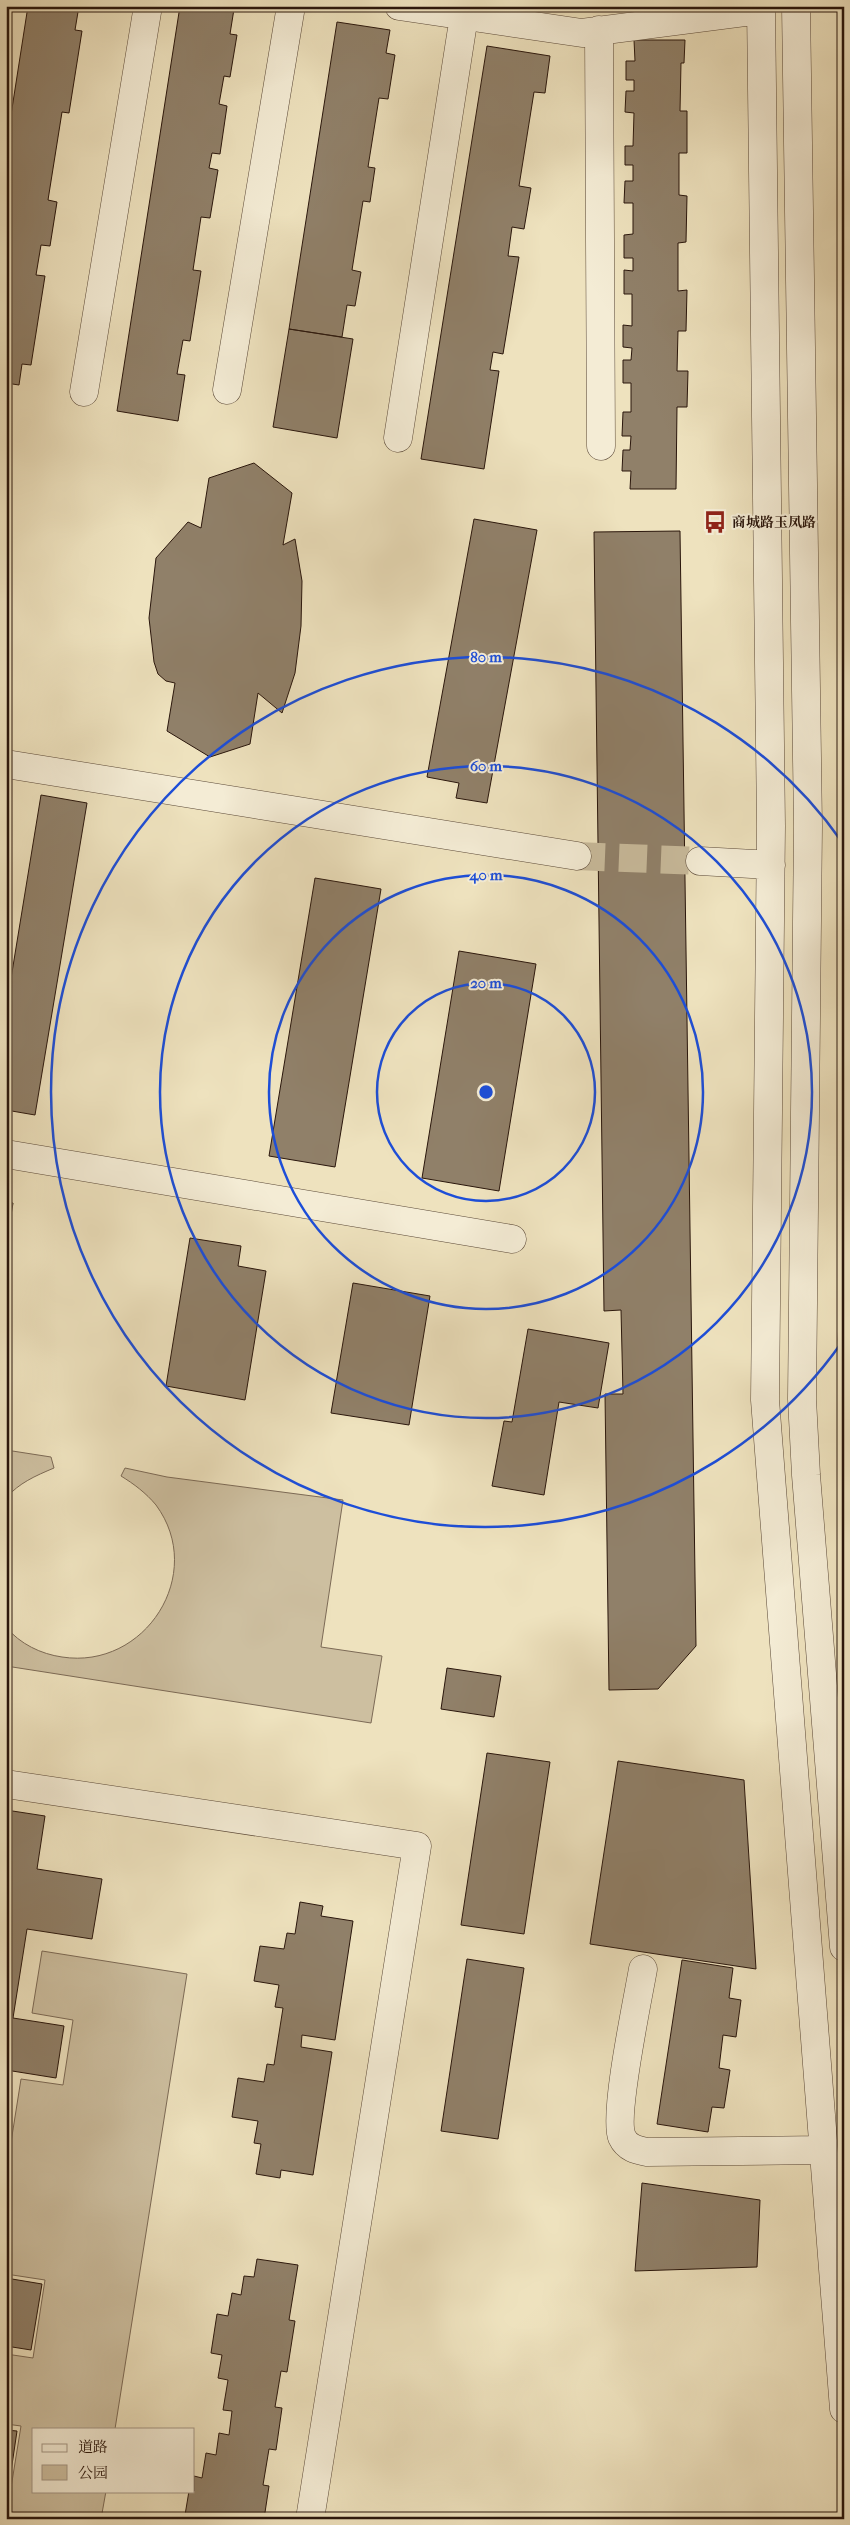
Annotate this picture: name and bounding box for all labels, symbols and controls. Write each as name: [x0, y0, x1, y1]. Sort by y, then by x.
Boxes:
bus stop icon: 商城路玉凤路: [702, 509, 728, 535]
place label: 商城路玉凤路: [732, 514, 816, 531]
text: 80 m: [470, 648, 502, 666]
text: 60 m: [470, 757, 503, 775]
text: 40 m: [469, 866, 503, 884]
text: 20 m: [470, 974, 502, 992]
centre of rings: [477, 1083, 495, 1101]
legend: [32, 2428, 195, 2492]
text: 道路: [78, 2438, 108, 2456]
text: 公园: [78, 2464, 108, 2482]

